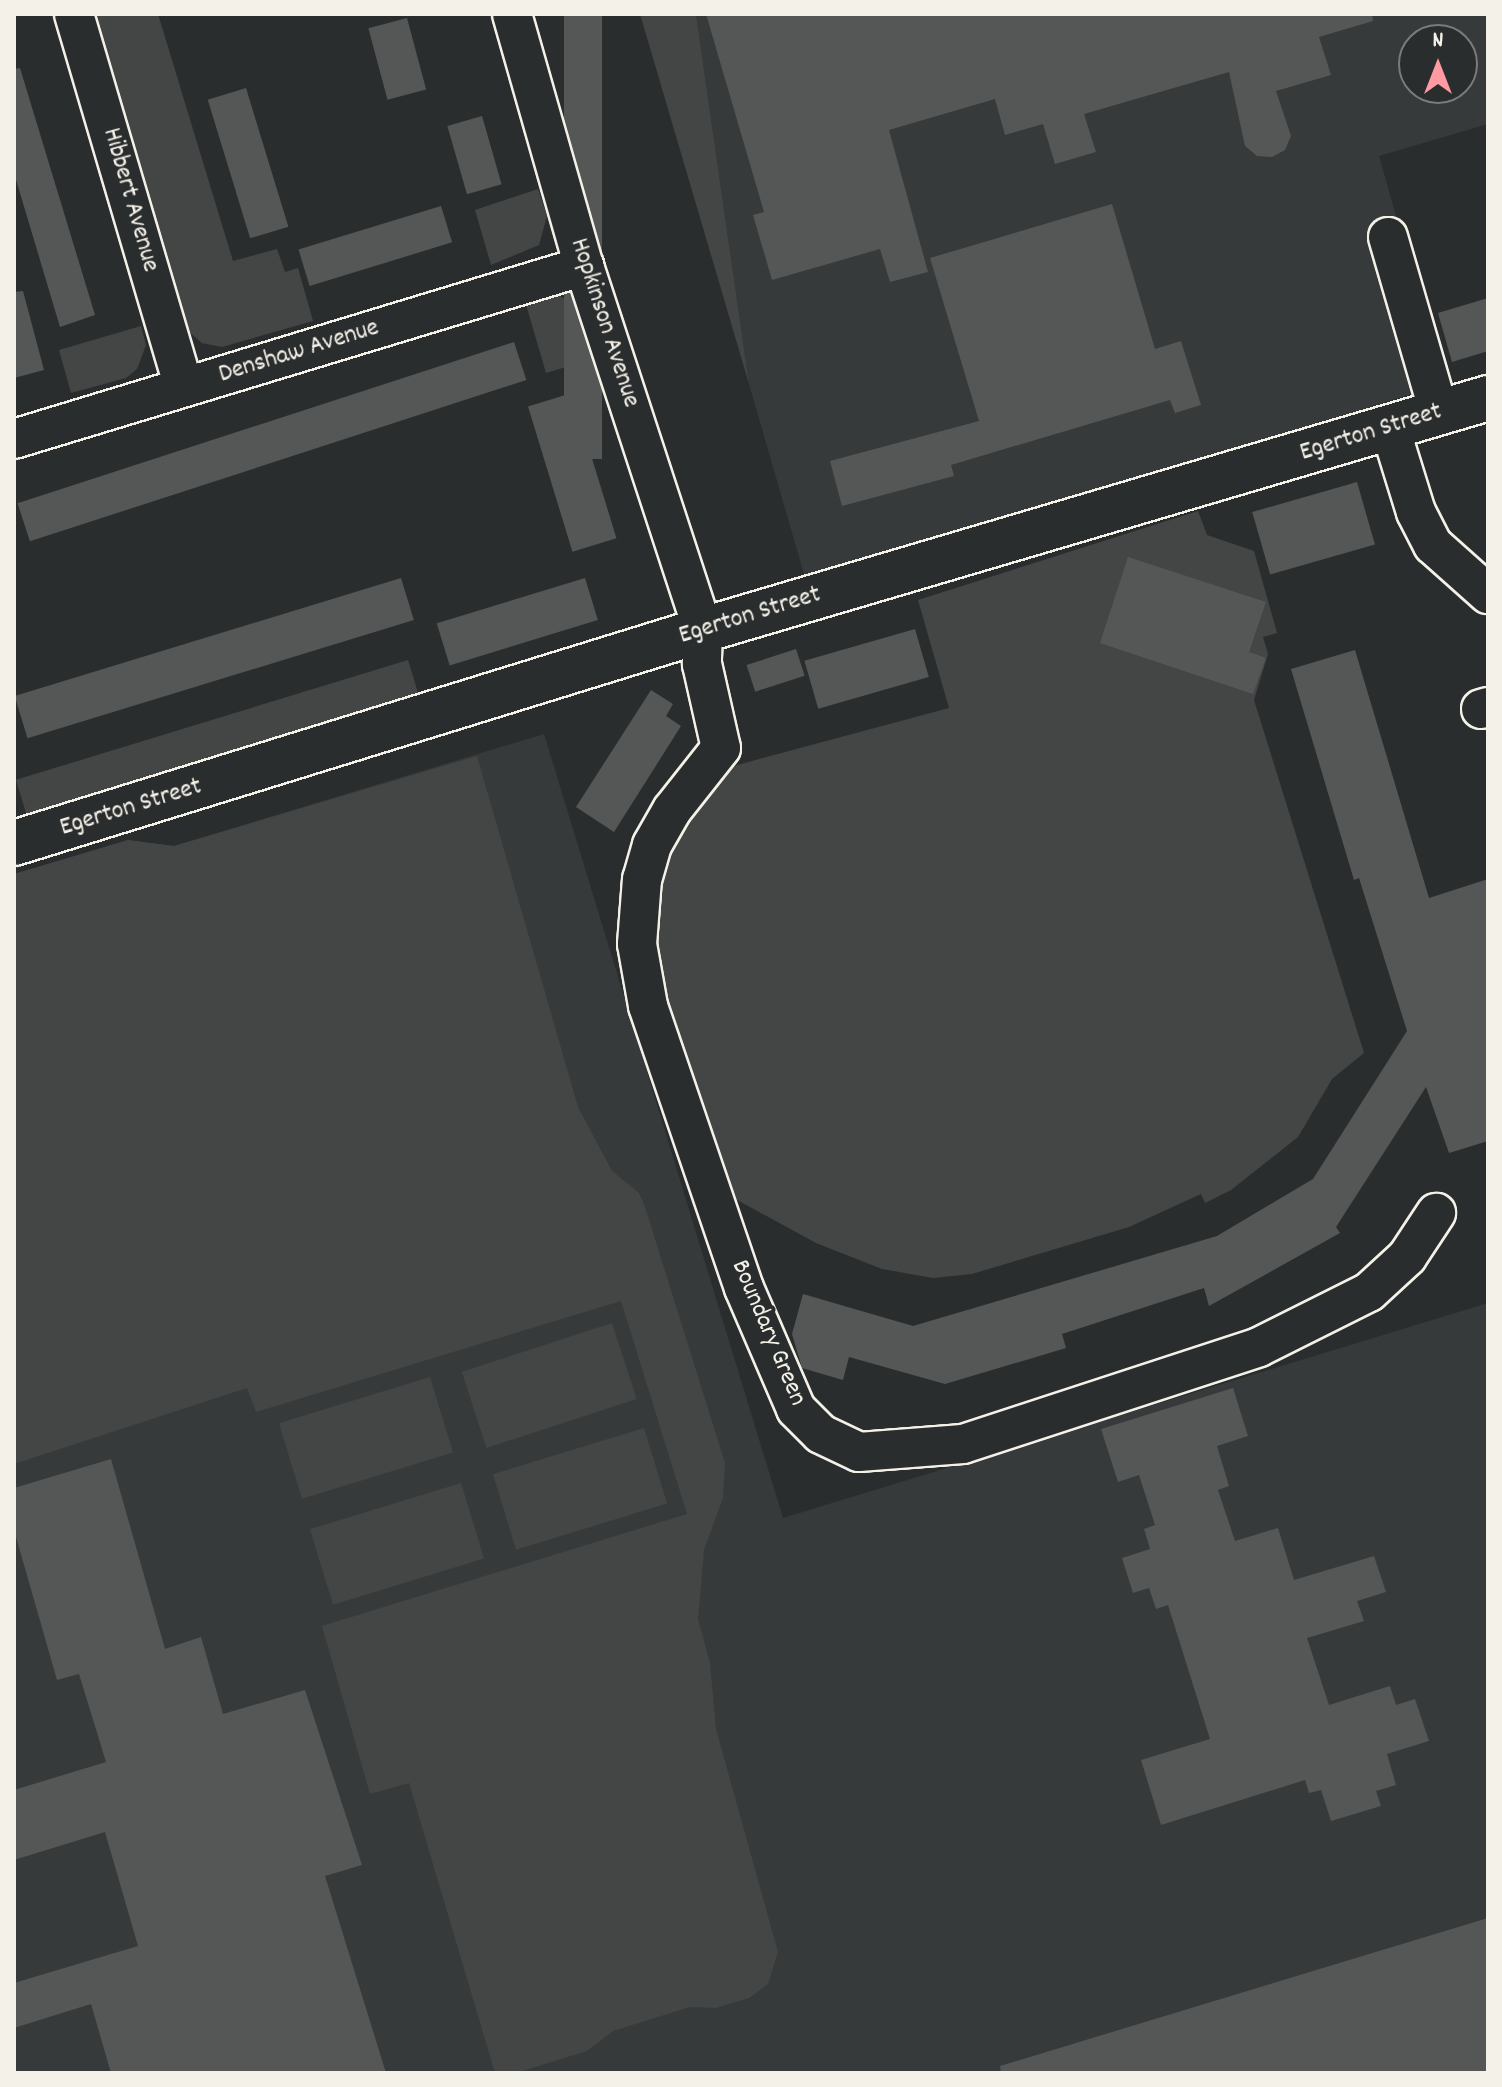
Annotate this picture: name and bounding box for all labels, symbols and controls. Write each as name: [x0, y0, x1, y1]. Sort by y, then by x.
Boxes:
north arrow: [1398, 24, 1478, 104]
text: N: [1433, 26, 1443, 57]
street label: Hibbert Avenue: [95, 124, 165, 276]
street label: Hopkinson Avenue: [562, 235, 646, 411]
street label: Denshaw Avenue: [215, 313, 383, 391]
street label: Egerton Street: [1296, 397, 1446, 469]
street label: Egerton Street: [675, 580, 825, 652]
street label: Egerton Street: [56, 772, 206, 844]
street label: Boundary Green: [723, 1255, 813, 1411]

